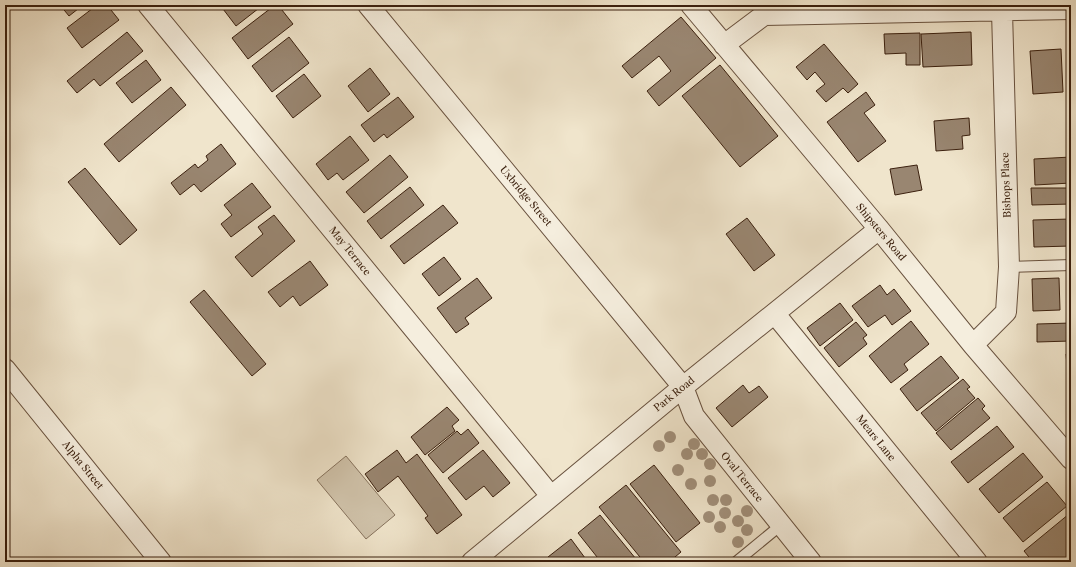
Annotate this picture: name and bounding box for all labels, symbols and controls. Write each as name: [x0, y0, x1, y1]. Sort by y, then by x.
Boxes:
street label: Bishops Place: [998, 152, 1014, 218]
street label: Uxbridge Street: [497, 163, 555, 229]
street label: Shipsters Road: [853, 201, 909, 263]
street label: May Terrace: [326, 224, 374, 278]
street label: Park Road: [651, 374, 697, 414]
street label: Mears Lane: [853, 412, 899, 464]
street label: Alpha Street: [59, 437, 107, 492]
street label: Oval Terrace: [718, 449, 766, 505]

